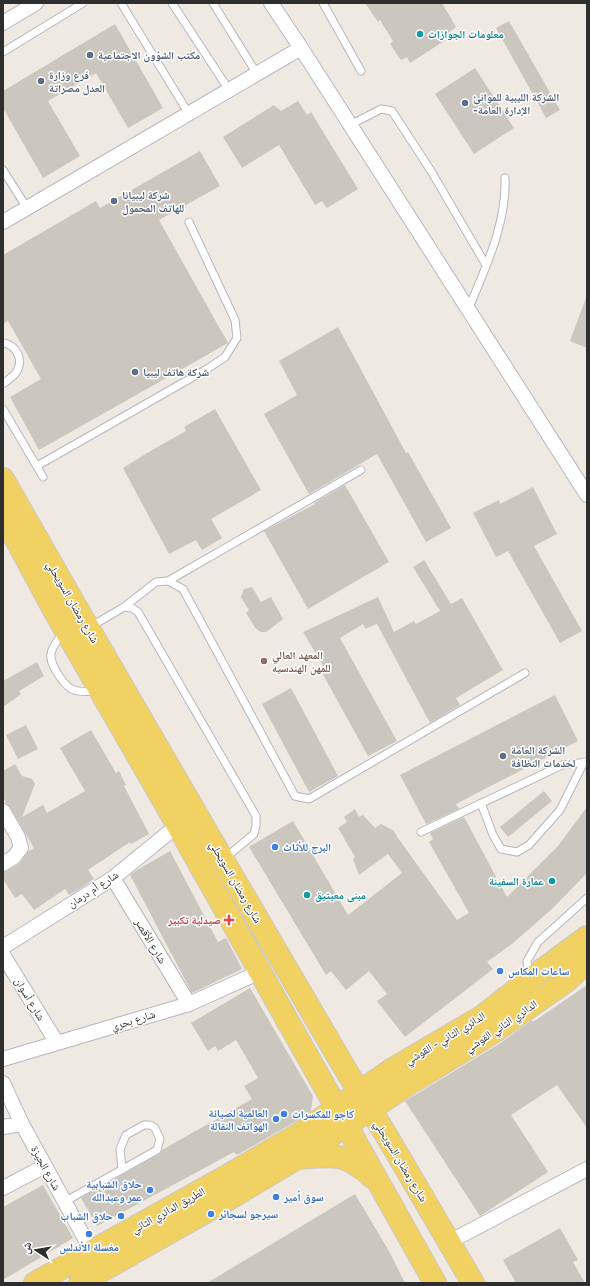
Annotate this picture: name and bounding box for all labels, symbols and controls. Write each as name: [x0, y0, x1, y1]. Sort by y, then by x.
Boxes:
place label: معلومات الجوازات: [428, 27, 504, 41]
marker: معلومات الجوازات: [415, 29, 425, 39]
place label: مكتب الشؤون الاجتماعية: [98, 48, 200, 63]
marker: مكتب الشؤون الاجتماعية: [85, 50, 95, 60]
place label: فرع وزارة العدل مصراتة: [49, 68, 105, 96]
marker: فرع وزارة العدل مصراتة: [36, 76, 46, 86]
place label: الشركة الليبية للموانئ -الإدارة العامة: [473, 90, 559, 117]
marker: الشركة الليبية للموانئ -الإدارة العامة: [460, 98, 470, 108]
place label: شركة ليبيانا للهاتف المحمول: [122, 188, 184, 216]
marker: شركة ليبيانا للهاتف المحمول: [109, 196, 119, 206]
place label: شركة هاتف ليبيا: [143, 365, 209, 379]
marker: شركة هاتف ليبيا: [130, 367, 140, 377]
street label: شارع رمضان السويحلي: [42, 559, 102, 646]
place label: المعهد العالي للمهن الهندسيه: [272, 648, 331, 676]
marker: المعهد العالي للمهن الهندسيه: [259, 656, 269, 666]
place label: الشركة العامة لخدمات النظافة: [511, 743, 575, 770]
marker: الشركة العامة لخدمات النظافة: [498, 751, 508, 761]
street label: شارع رمضان السويحلي: [205, 839, 265, 926]
place label: البرج للأثاث: [283, 840, 331, 855]
marker: البرج للأثاث: [270, 842, 280, 852]
street label: شارع أم درمان: [65, 867, 121, 911]
place label: عمارة السفينة: [489, 874, 544, 888]
marker: عمارة السفينة: [547, 876, 557, 886]
place label: مبنى معيتيق: [315, 888, 366, 903]
marker: مبنى معيتيق: [302, 890, 312, 900]
place label: صيدلية تكبير: [167, 913, 221, 927]
street label: شارع الأقصر: [132, 915, 170, 966]
marker: صيدلية تكبير: [224, 915, 234, 925]
place label: ساعات المكاس: [508, 964, 570, 979]
marker: ساعات المكاس: [495, 966, 505, 976]
street label: شارع أسوان: [12, 975, 48, 1023]
street label: الدائري الثاني القوشي: [462, 997, 541, 1057]
street label: شارع بحري: [109, 1007, 157, 1035]
street label: الدائري الثاني - القوشي: [402, 1008, 489, 1069]
place label: العالمية لصيانة الهواتف النقالة: [209, 1106, 268, 1133]
place label: كاجو للمكسرات: [292, 1107, 354, 1121]
marker: كاجو للمكسرات: [279, 1109, 289, 1119]
marker: العالمية لصيانة الهواتف النقالة: [271, 1114, 281, 1124]
street label: شارع رمضان السويحلي: [370, 1118, 431, 1205]
street label: شارع الجيزة: [28, 1143, 64, 1193]
place label: حلاق الشبابية عمر وعبدالله: [86, 1177, 142, 1204]
street label: الطريق الدائري الثاني: [129, 1184, 208, 1238]
marker: حلاق الشبابية عمر وعبدالله: [145, 1185, 155, 1195]
place label: سوق أمير: [283, 1190, 324, 1205]
marker: سوق أمير: [271, 1192, 281, 1202]
place label: سيرجو لسجائر: [218, 1207, 278, 1221]
place label: حلاق الشباب: [61, 1209, 113, 1224]
marker: سيرجو لسجائر: [206, 1209, 216, 1219]
marker: حلاق الشباب: [116, 1211, 126, 1221]
marker: مغسلة الأندلس: [84, 1229, 94, 1239]
north arrow: [16, 1230, 56, 1270]
text: ش: [18, 1240, 35, 1255]
place label: مغسلة الأندلس: [59, 1240, 119, 1255]

